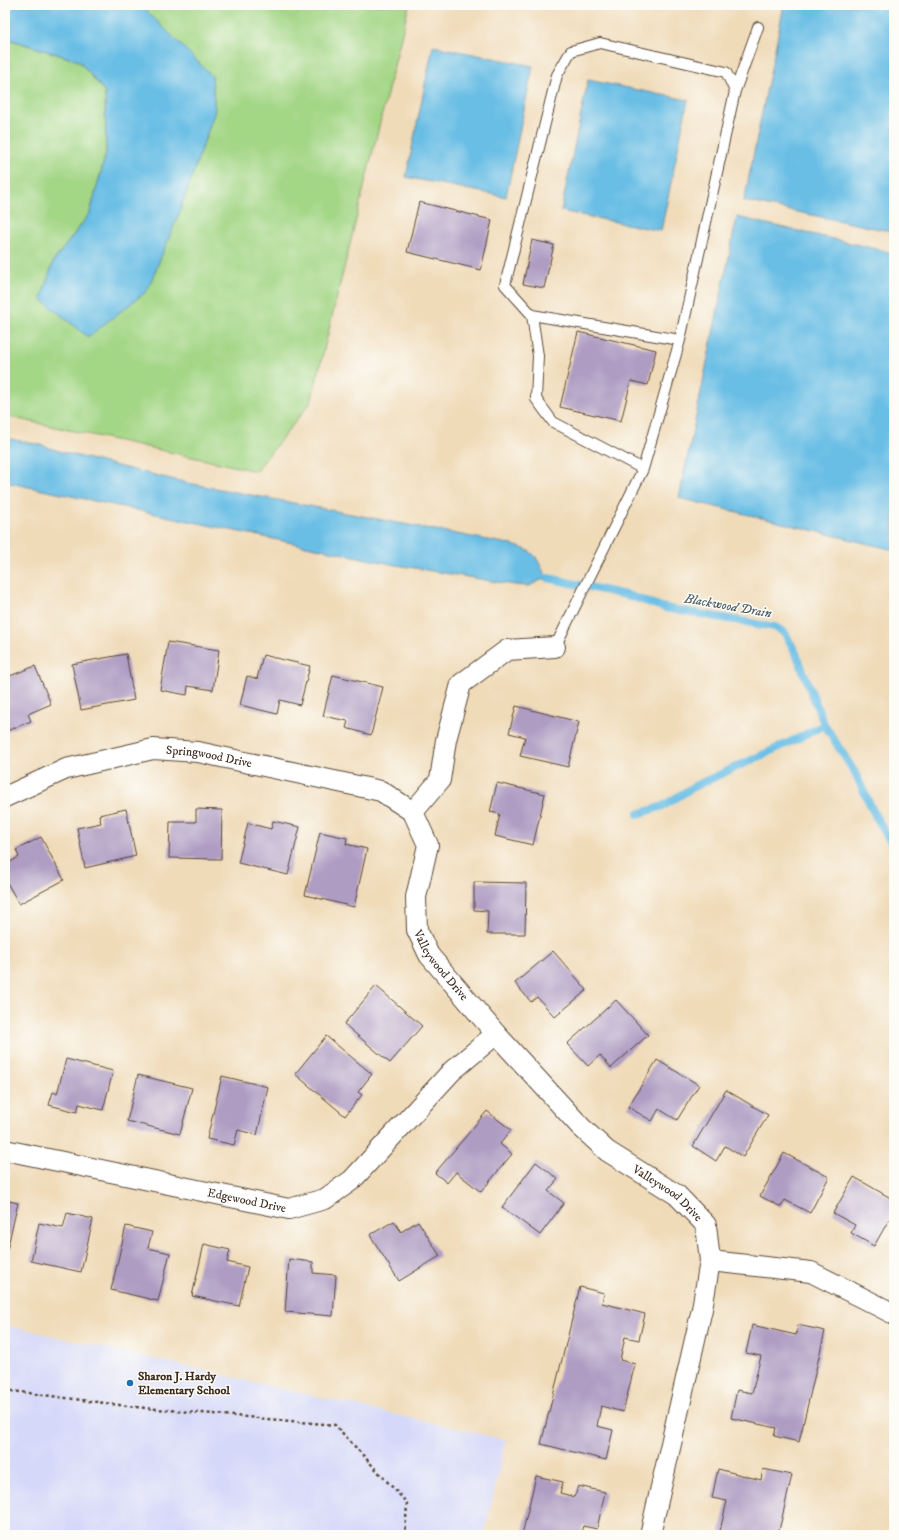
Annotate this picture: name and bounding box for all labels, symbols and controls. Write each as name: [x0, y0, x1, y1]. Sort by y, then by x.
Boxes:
water label: Blackwood Drain: [682, 590, 773, 622]
street label: Springwood Drive: [166, 742, 253, 771]
street label: Valleywood Drive: [410, 926, 472, 1004]
street label: Valleywood Drive: [629, 1161, 706, 1224]
street label: Edgewood Drive: [206, 1185, 288, 1216]
place label: Sharon J. Hardy Elementary School: [138, 1369, 230, 1398]
marker: Sharon J. Hardy Elementary School: [125, 1378, 135, 1388]

